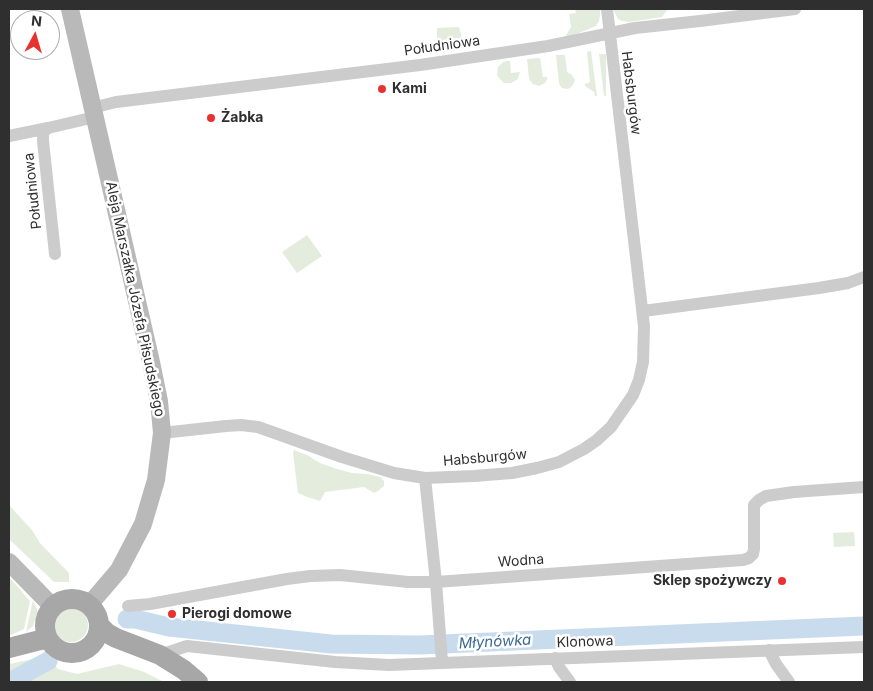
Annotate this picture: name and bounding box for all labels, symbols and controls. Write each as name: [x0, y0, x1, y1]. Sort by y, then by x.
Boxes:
north arrow: [10, 10, 60, 60]
text: N: [30, 12, 43, 30]
street label: Południowa: [403, 32, 481, 60]
street label: Habsburgów: [618, 50, 644, 136]
place label: Kami: [392, 81, 427, 97]
marker: Kami: [376, 83, 388, 95]
place label: Żabka: [221, 110, 263, 126]
marker: Żabka: [205, 112, 217, 124]
street label: Południowa: [21, 152, 45, 230]
street label: Aleja Marszałka Józefa Piłsudskiego: [102, 180, 168, 418]
street label: Habsburgów: [442, 446, 528, 470]
street label: Wodna: [497, 551, 545, 571]
place label: Sklep spożywczy: [653, 573, 772, 589]
marker: Sklep spożywczy: [776, 575, 788, 587]
place label: Pierogi domowe: [182, 606, 292, 622]
marker: Pierogi domowe: [166, 608, 178, 620]
water label: Młynówka: [458, 631, 532, 653]
street label: Klonowa: [556, 633, 614, 651]

